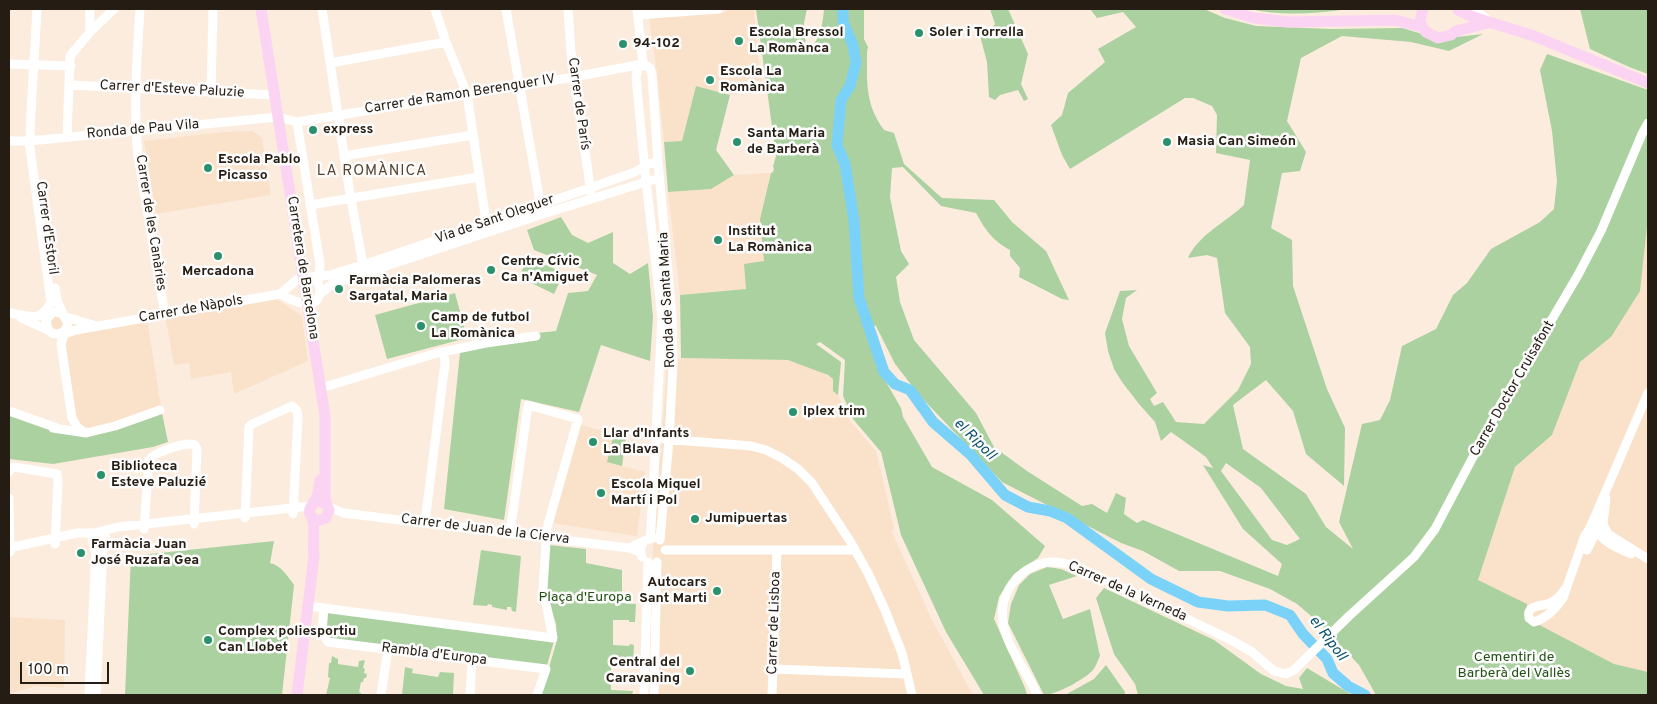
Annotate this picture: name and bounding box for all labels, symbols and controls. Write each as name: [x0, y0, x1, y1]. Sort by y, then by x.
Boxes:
place label: Escola Bressol La Romànca: [749, 25, 844, 58]
place label: Soler i Torrella: [929, 25, 1024, 41]
marker: Soler i Torrella: [913, 27, 925, 39]
marker: Escola Bressol La Romànca: [733, 35, 745, 47]
place label: 94-102: [633, 36, 680, 52]
marker: 94-102: [617, 38, 629, 50]
street label: Carrer de París: [563, 56, 593, 152]
place label: Escola La Romànica: [720, 64, 785, 96]
street label: Carrer de Ramon Berenguer IV: [363, 72, 557, 118]
marker: Escola La Romànica: [704, 74, 716, 86]
street label: Carrer d'Esteve Paluzie: [99, 78, 245, 102]
street label: Ronda de Pau Vila: [86, 117, 200, 143]
place label: express: [323, 122, 373, 138]
marker: express: [307, 124, 319, 136]
place label: Santa Maria de Barberà: [747, 126, 825, 158]
place label: Masia Can Simeón: [1177, 134, 1296, 150]
marker: Santa Maria de Barberà: [731, 136, 743, 148]
marker: Masia Can Simeón: [1161, 136, 1173, 148]
place label: Escola Pablo Picasso: [218, 152, 301, 184]
street label: Carrer de les Canàries: [131, 154, 169, 292]
marker: Escola Pablo Picasso: [202, 162, 214, 174]
district label: LA ROMÀNICA: [315, 163, 429, 181]
street label: Carrer d'Estoril: [31, 180, 61, 276]
street label: Via de Sant Oleguer: [433, 192, 557, 248]
street label: Carretera de Barcelona: [282, 195, 322, 341]
place label: Institut La Romànica: [728, 224, 812, 256]
street label: Ronda de Santa Maria: [656, 232, 680, 368]
marker: Institut La Romànica: [712, 234, 724, 246]
marker: Mercadona: [212, 250, 224, 262]
place label: Centre Cívic Ca n'Amiguet: [501, 254, 589, 286]
place label: Mercadona: [182, 264, 254, 280]
marker: Centre Cívic Ca n'Amiguet: [485, 264, 497, 276]
place label: Farmàcia Palomeras Sargatal, Maria: [349, 273, 481, 306]
marker: Farmàcia Palomeras Sargatal, Maria: [333, 283, 345, 295]
street label: Carrer de Nàpols: [138, 293, 244, 327]
place label: Camp de futbol La Romànica: [431, 310, 530, 342]
street label: Carrer Doctor Cruisafont: [1467, 318, 1559, 460]
marker: Camp de futbol La Romànica: [415, 320, 427, 332]
place label: Iplex trim: [803, 404, 865, 420]
marker: Iplex trim: [787, 406, 799, 418]
water label: el Ripoll: [949, 415, 999, 465]
place label: Llar d'Infants La Blava: [603, 426, 689, 458]
marker: Llar d'Infants La Blava: [587, 436, 599, 448]
place label: Biblioteca Esteve Paluzié: [111, 459, 206, 492]
marker: Biblioteca Esteve Paluzié: [95, 469, 107, 481]
place label: Escola Miquel Martí i Pol: [611, 477, 701, 510]
marker: Escola Miquel Martí i Pol: [595, 487, 607, 499]
street label: Carrer de Juan de la Cierva: [400, 511, 570, 549]
place label: Jumipuertas: [705, 511, 787, 527]
marker: Jumipuertas: [689, 513, 701, 525]
place label: Farmàcia Juan José Ruzafa Gea: [91, 537, 199, 570]
marker: Farmàcia Juan José Ruzafa Gea: [75, 547, 87, 559]
street label: Carrer de la Verneda: [1065, 558, 1189, 626]
street label: Carrer de Lisboa: [765, 571, 785, 675]
place label: Autocars Sant Marti: [639, 575, 707, 608]
marker: Autocars Sant Marti: [711, 585, 723, 597]
park label: Plaça d'Europa: [538, 590, 632, 606]
water label: el Ripoll: [1304, 613, 1350, 665]
place label: Complex poliesportiu Can Llobet: [218, 624, 356, 656]
marker: Complex poliesportiu Can Llobet: [202, 634, 214, 646]
street label: Rambla d'Europa: [380, 640, 488, 670]
park label: Cementiri de Barberà del Vallès: [1457, 650, 1571, 682]
scale bar: [22, 652, 111, 684]
place label: Central del Caravaning: [606, 655, 680, 688]
text: 100 m: [28, 661, 69, 680]
marker: Central del Caravaning: [684, 665, 696, 677]

